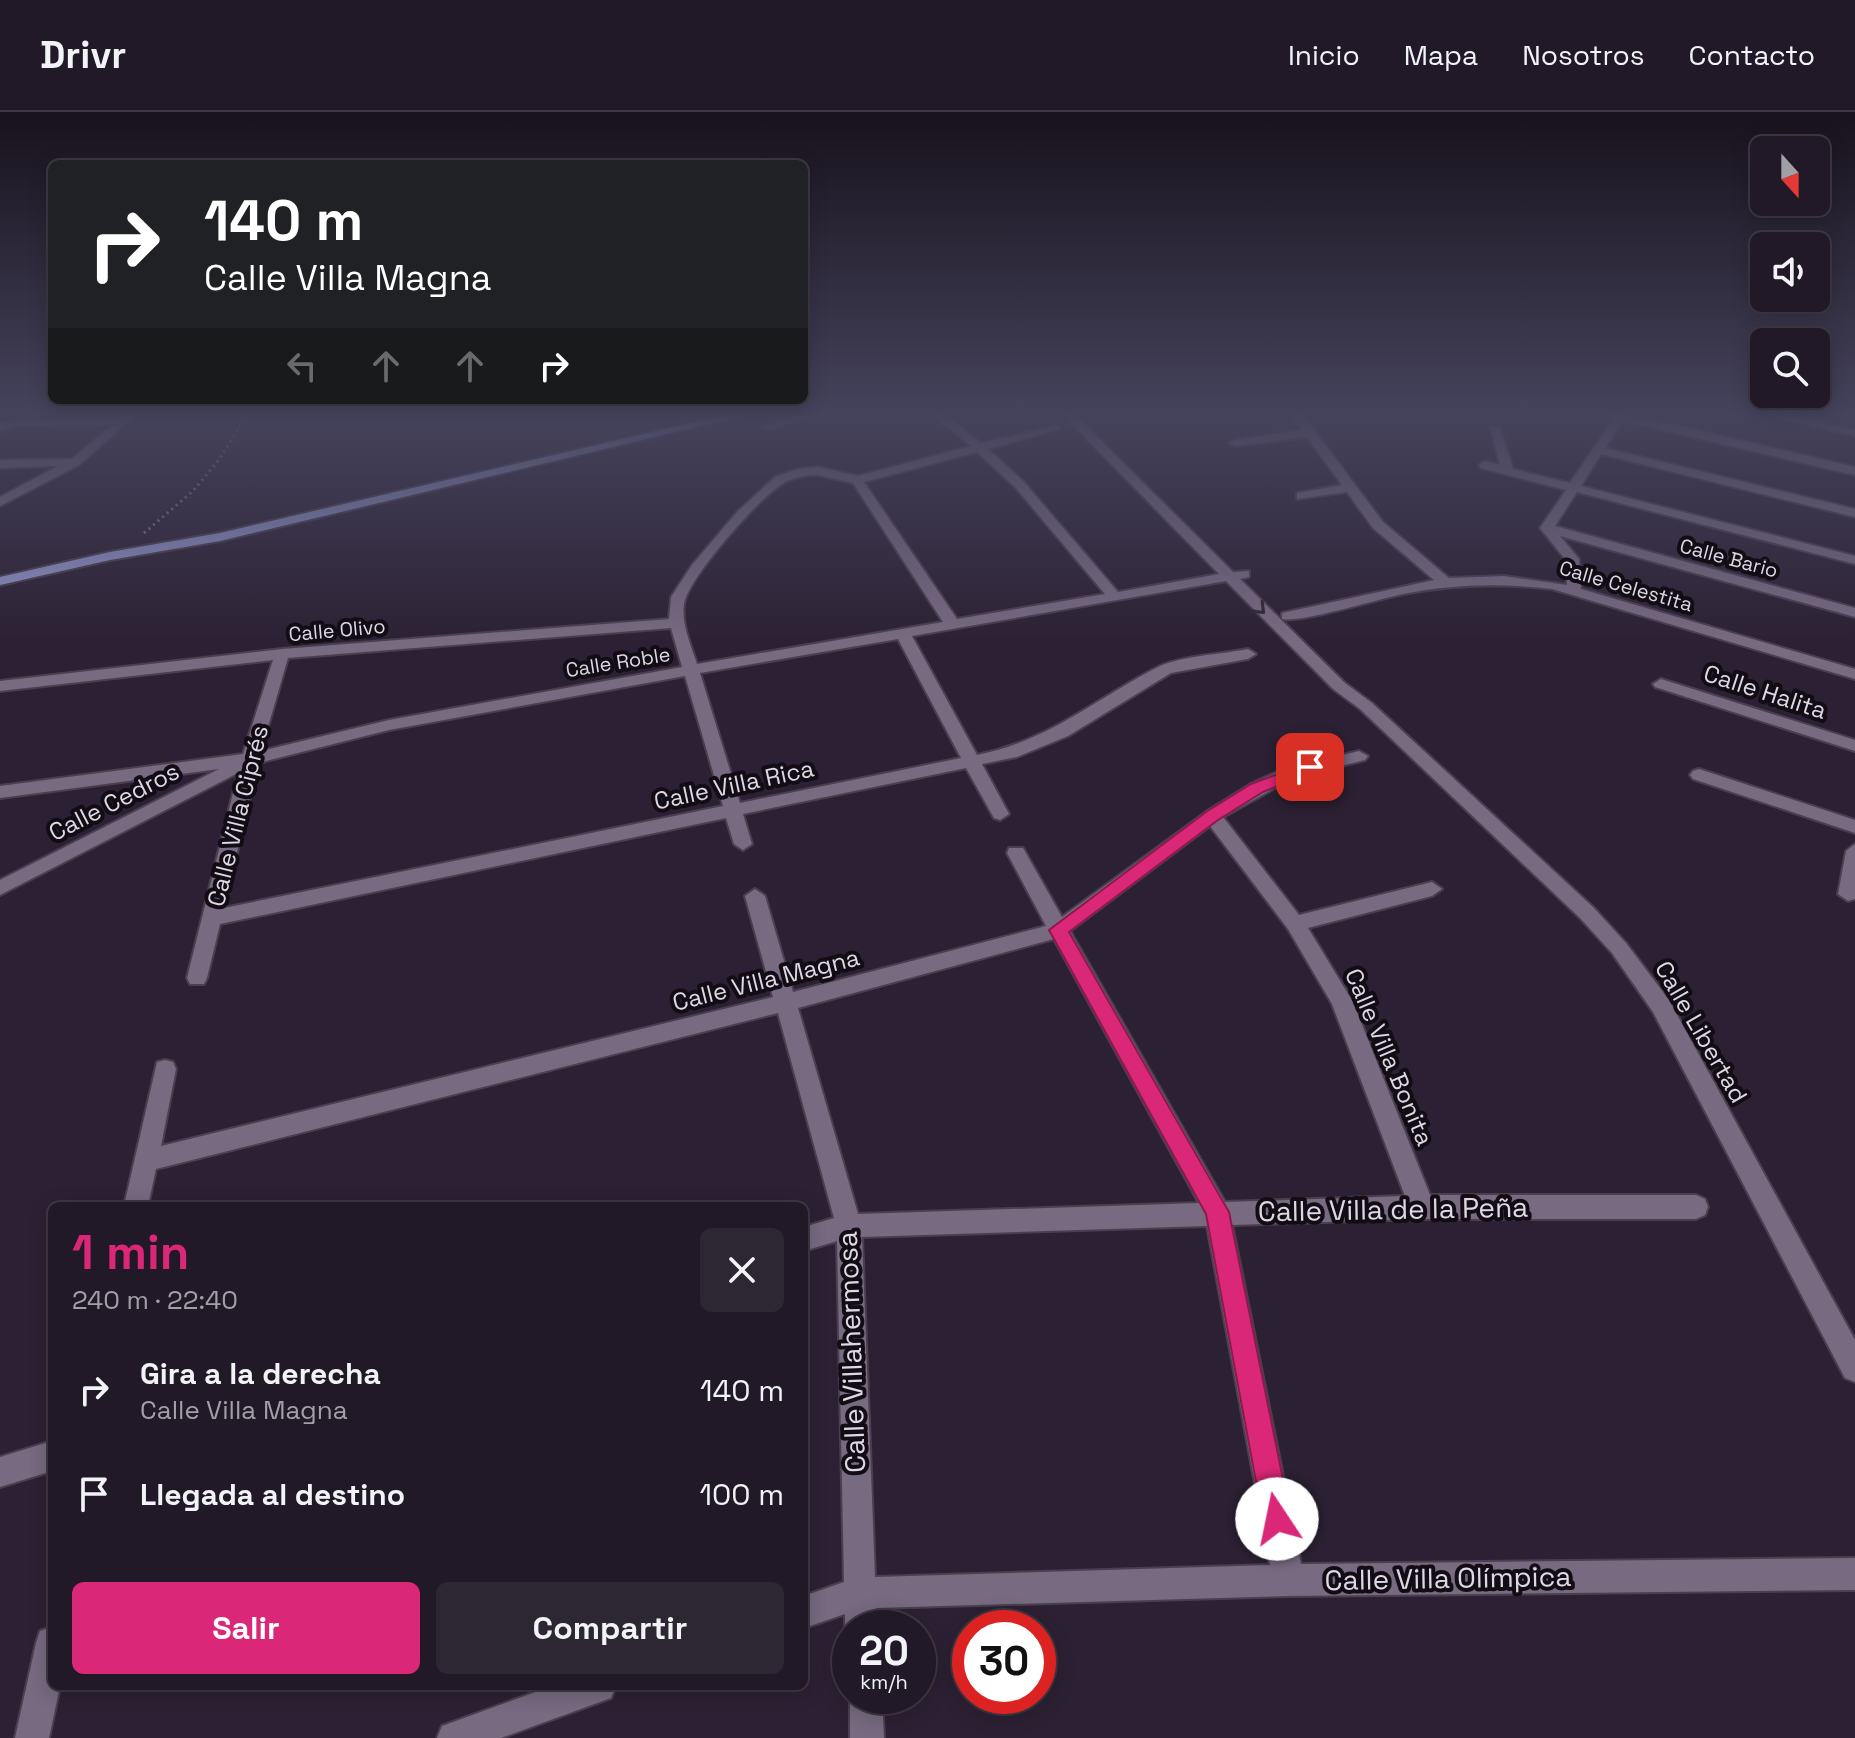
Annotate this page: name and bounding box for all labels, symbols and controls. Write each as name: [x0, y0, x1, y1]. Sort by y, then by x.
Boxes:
text: Drivr: [40, 31, 126, 79]
text: Inicio: [1288, 37, 1360, 73]
text: Mapa: [1404, 37, 1478, 73]
text: Nosotros: [1522, 37, 1645, 73]
text: Contacto: [1689, 37, 1815, 73]
north arrow: [1750, 136, 1830, 216]
map controls: [1750, 136, 1830, 408]
text: 140 m: [204, 185, 363, 256]
icon: right: [72, 192, 176, 296]
button: sound: [1750, 232, 1830, 312]
text: Calle Villa Magna: [204, 255, 491, 301]
button: search: [1750, 328, 1830, 408]
icon: left: [280, 344, 324, 388]
icon: ahead: [364, 344, 408, 388]
icon: ahead: [448, 344, 492, 388]
icon: right: [532, 344, 576, 388]
street label: Calle Bario: [1677, 532, 1781, 584]
street label: Calle Celestita: [1556, 555, 1696, 617]
one-way arrow: [1251, 600, 1266, 614]
street label: Calle Olivo: [288, 613, 386, 647]
street label: Calle Roble: [564, 641, 672, 683]
street label: Calle Halita: [1700, 657, 1831, 726]
street label: Calle Villa Ciprés: [200, 722, 275, 910]
pin: [1276, 733, 1344, 801]
icon: arrive: [1288, 745, 1332, 789]
street label: Calle Villa Rica: [651, 752, 817, 817]
street label: Calle Cedros: [43, 755, 184, 848]
street label: Calle Villa Magna: [669, 941, 863, 1018]
street label: Calle Libertad: [1648, 955, 1755, 1108]
street label: Calle Villa Bonita: [1338, 964, 1441, 1150]
street label: Calle Villa de la Peña: [1257, 1189, 1529, 1229]
text: 1 min: [72, 1222, 189, 1283]
button: close: [700, 1228, 784, 1312]
street label: Calle Villahermosa: [829, 1231, 873, 1473]
text: 240 m · 22:40: [72, 1283, 238, 1317]
text: Gira a la derecha: [140, 1354, 381, 1393]
icon: right: [72, 1368, 116, 1412]
text: 140 m: [700, 1371, 784, 1410]
text: Calle Villa Magna: [140, 1393, 348, 1427]
icon: arrive: [72, 1472, 116, 1516]
text: Llegada al destino: [140, 1475, 405, 1514]
text: 100 m: [699, 1475, 784, 1514]
position arrow: [1235, 1477, 1319, 1561]
street label: Calle Villa Olímpica: [1324, 1558, 1572, 1598]
button: Salir: [72, 1582, 420, 1674]
button: Compartir: [436, 1582, 784, 1674]
speed limit sign: 30: [952, 1610, 1056, 1714]
text: 20: [859, 1626, 909, 1677]
text: km/h: [860, 1669, 908, 1695]

